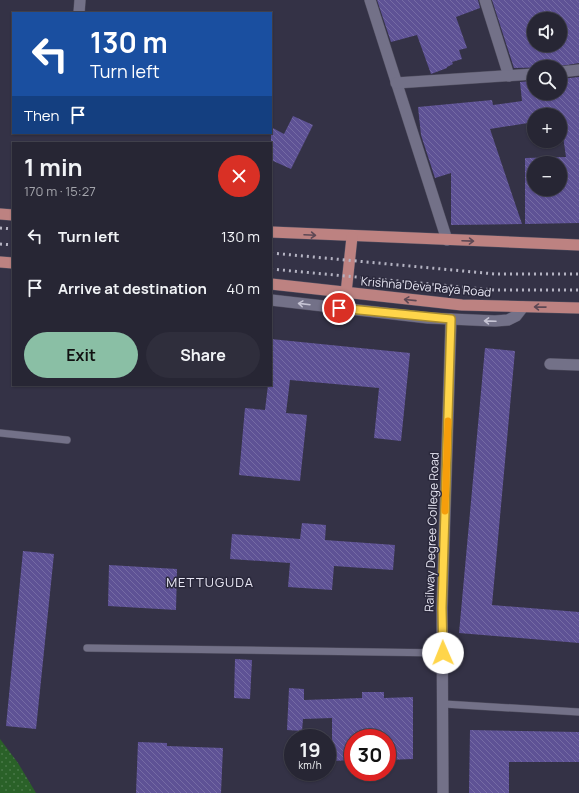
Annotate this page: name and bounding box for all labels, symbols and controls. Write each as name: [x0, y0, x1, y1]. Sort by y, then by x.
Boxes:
map controls: [527, 12, 567, 196]
button: sound: [527, 12, 567, 52]
text: 130 m: [90, 23, 168, 61]
icon: left: [24, 28, 76, 80]
text: Turn left: [90, 59, 160, 83]
button: search: [527, 60, 567, 100]
icon: arrive: [67, 104, 89, 126]
text: Then: [24, 105, 59, 126]
button: +: [527, 108, 567, 148]
text: 1 min: [24, 150, 83, 183]
button: close: [218, 155, 260, 197]
button: −: [527, 156, 567, 196]
text: 170 m · 15:27: [24, 182, 96, 200]
icon: left: [24, 225, 46, 247]
text: Turn left: [58, 226, 120, 247]
text: 130 m: [221, 226, 260, 247]
one-way arrow: [303, 231, 316, 238]
one-way arrow: [461, 237, 474, 245]
street label: Krishna Deva Raya Road: [360, 272, 492, 301]
icon: arrive: [24, 277, 46, 299]
text: Arrive at destination: [58, 278, 207, 299]
text: 40 m: [226, 278, 260, 299]
pin: [322, 291, 356, 325]
one-way arrow: [404, 296, 417, 304]
icon: arrive: [328, 297, 350, 319]
one-way arrow: [298, 300, 311, 307]
one-way arrow: [534, 303, 547, 311]
one-way arrow: [484, 317, 497, 325]
button: Exit: [24, 332, 138, 378]
button: Share: [146, 332, 260, 378]
street label: Railway Degree College Road: [420, 452, 443, 612]
district label: METTUGUDA: [166, 573, 254, 591]
position arrow: [422, 632, 464, 674]
speed limit sign: 30: [344, 729, 396, 781]
text: 19: [299, 736, 321, 763]
text: km/h: [298, 758, 322, 772]

